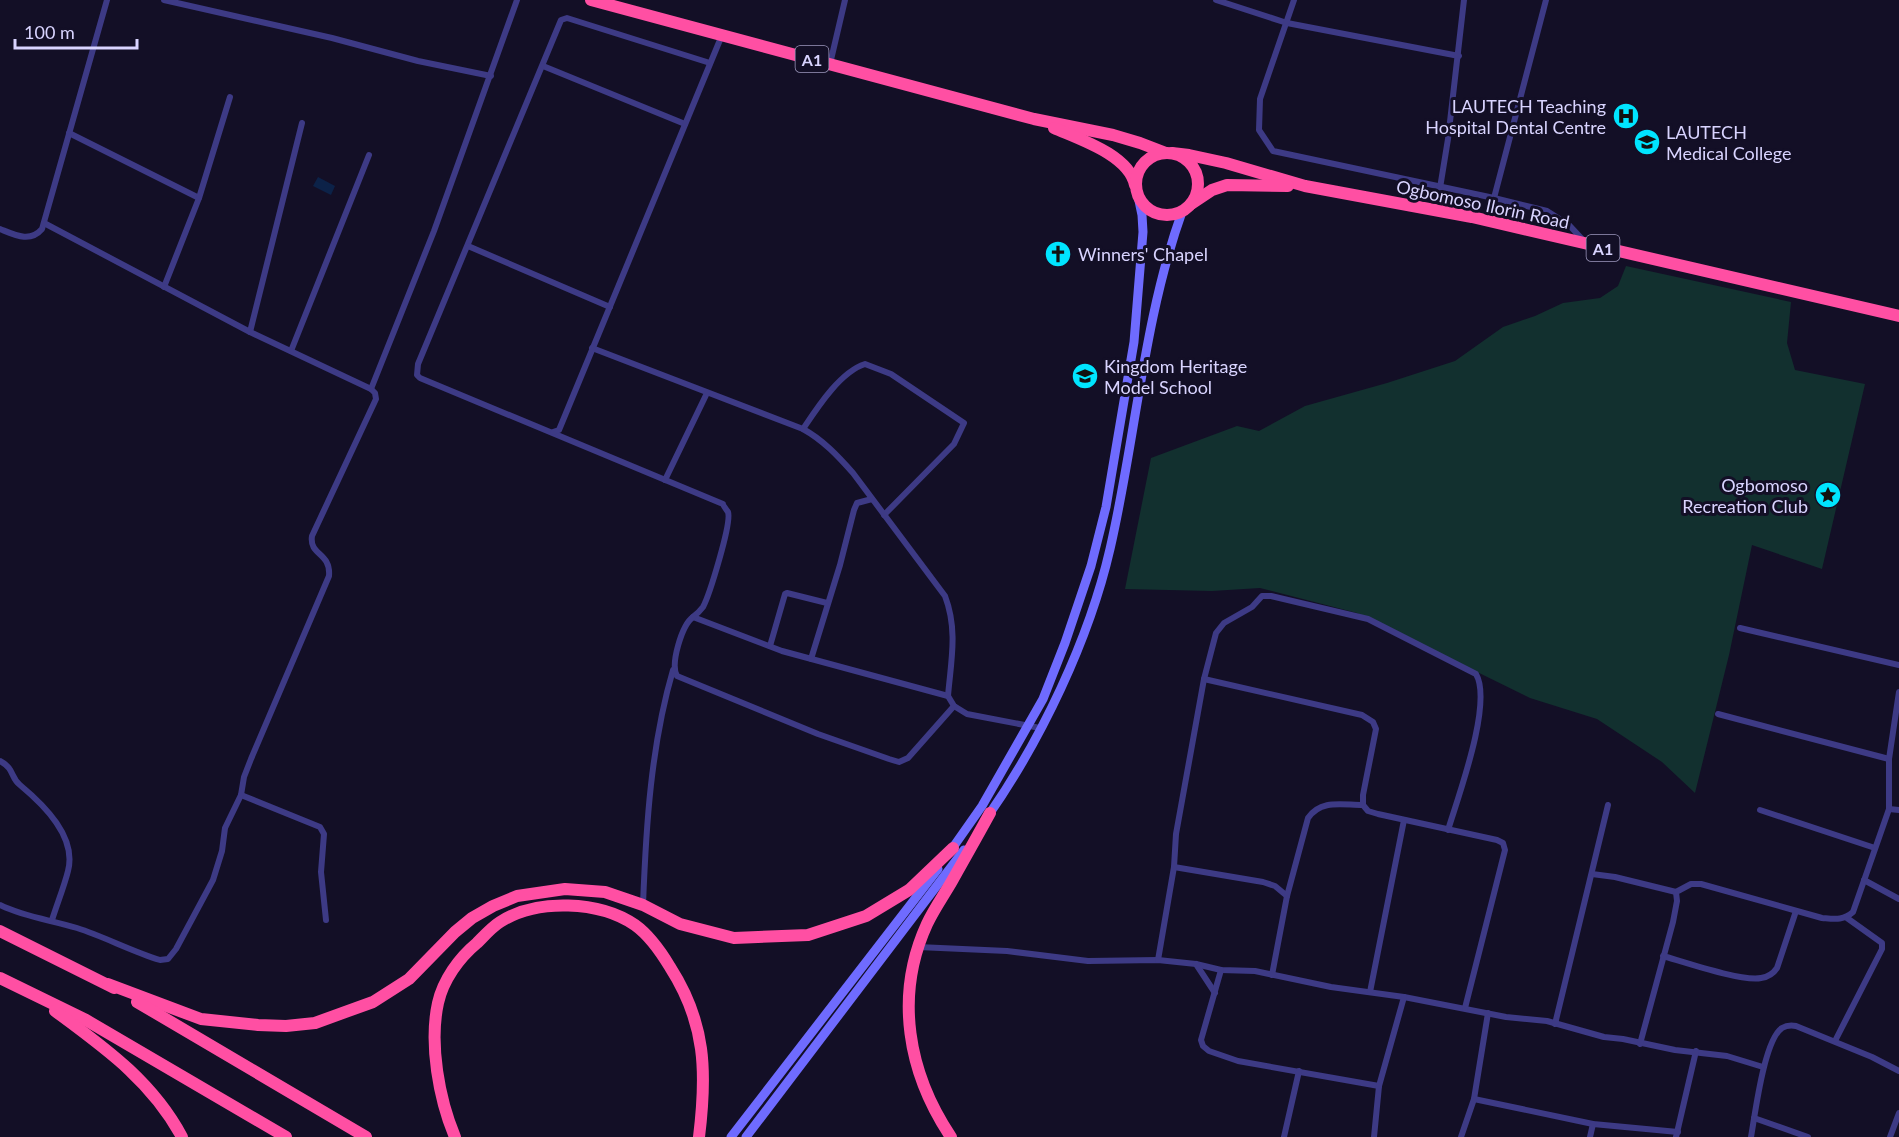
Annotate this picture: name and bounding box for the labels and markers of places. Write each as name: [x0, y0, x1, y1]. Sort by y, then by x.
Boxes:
place label: LAUTECH Teaching Hospital Dental Centre: [1425, 95, 1606, 138]
hospital icon: LAUTECH Teaching Hospital Dental Centre: [1611, 101, 1641, 131]
place label: LAUTECH Medical College: [1666, 121, 1792, 164]
school or university icon: LAUTECH Medical College: [1632, 127, 1662, 157]
church icon: Winners' Chapel: [1043, 239, 1073, 269]
place label: Winners' Chapel: [1078, 243, 1208, 265]
place label: Kingdom Heritage Model School: [1104, 355, 1247, 398]
school or university icon: Kingdom Heritage Model School: [1070, 361, 1100, 391]
place label: Ogbomoso Recreation Club: [1682, 474, 1808, 517]
place icon: Ogbomoso Recreation Club: [1813, 480, 1843, 510]

